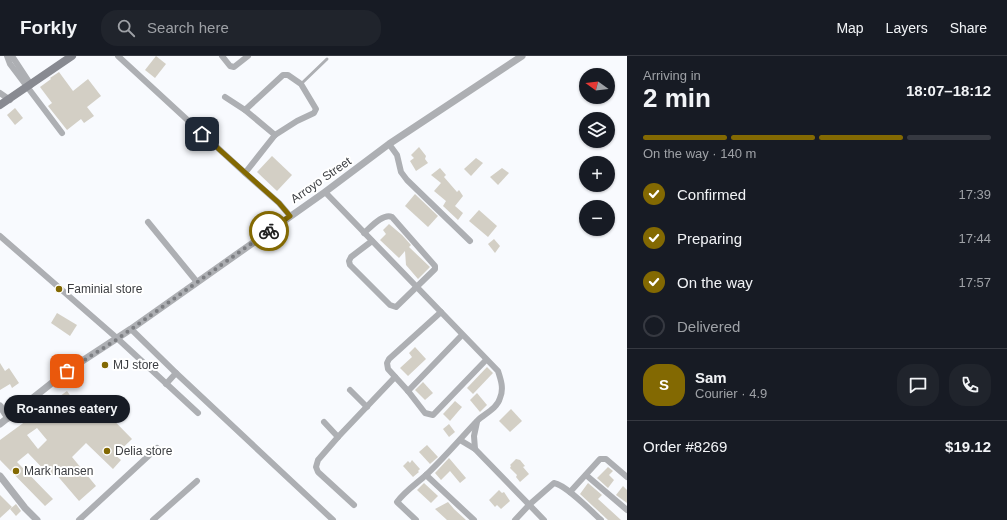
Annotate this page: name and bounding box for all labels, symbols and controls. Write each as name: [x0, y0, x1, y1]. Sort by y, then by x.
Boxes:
search box: [101, 10, 381, 46]
text: Forkly: [20, 17, 77, 38]
icon: search: [115, 17, 137, 39]
text: Search here: [147, 19, 229, 36]
text: Map: [836, 20, 864, 36]
text: Layers: [886, 20, 928, 36]
text: Share: [950, 20, 987, 36]
north arrow: [579, 68, 615, 104]
map controls: [579, 68, 615, 236]
text: Arriving in: [643, 68, 701, 83]
text: 18:07–18:12: [906, 82, 991, 99]
text: 2 min: [643, 83, 711, 113]
button: layers: [579, 112, 615, 148]
pin: [185, 117, 219, 151]
icon: home: [191, 123, 213, 145]
text: On the way · 140 m: [643, 146, 756, 161]
street label: Arroyo Street: [288, 154, 355, 206]
button: +: [579, 156, 615, 192]
icon: check: [643, 183, 665, 205]
text: Confirmed: [677, 186, 746, 203]
text: 17:39: [958, 187, 991, 202]
button: −: [579, 200, 615, 236]
courier: [249, 211, 289, 251]
icon: bike: [258, 220, 280, 242]
icon: check: [643, 227, 665, 249]
text: Preparing: [677, 230, 742, 247]
text: 17:44: [958, 231, 991, 246]
icon: check: [643, 271, 665, 293]
text: On the way: [677, 274, 753, 291]
text: 17:57: [958, 275, 991, 290]
place label: Faminial store: [67, 282, 143, 296]
marker: Faminial store: [54, 284, 64, 294]
text: Delivered: [677, 318, 740, 335]
pin: [50, 354, 84, 388]
place label: MJ store: [113, 358, 159, 372]
icon: bag: [56, 360, 78, 382]
marker: MJ store: [100, 360, 110, 370]
button: chat: [897, 364, 939, 406]
button: phone: [949, 364, 991, 406]
text: Sam: [695, 369, 727, 386]
text: S: [659, 376, 669, 393]
text: Courier · 4.9: [695, 386, 767, 401]
callout: Ro-annes eatery: [4, 395, 130, 423]
text: Ro-annes eatery: [16, 401, 118, 416]
text: Order #8269: [643, 438, 727, 455]
text: $19.12: [945, 438, 991, 455]
place label: Delia store: [115, 444, 173, 458]
marker: Delia store: [102, 446, 112, 456]
place label: Mark hansen: [24, 464, 93, 478]
marker: Mark hansen: [11, 466, 21, 476]

